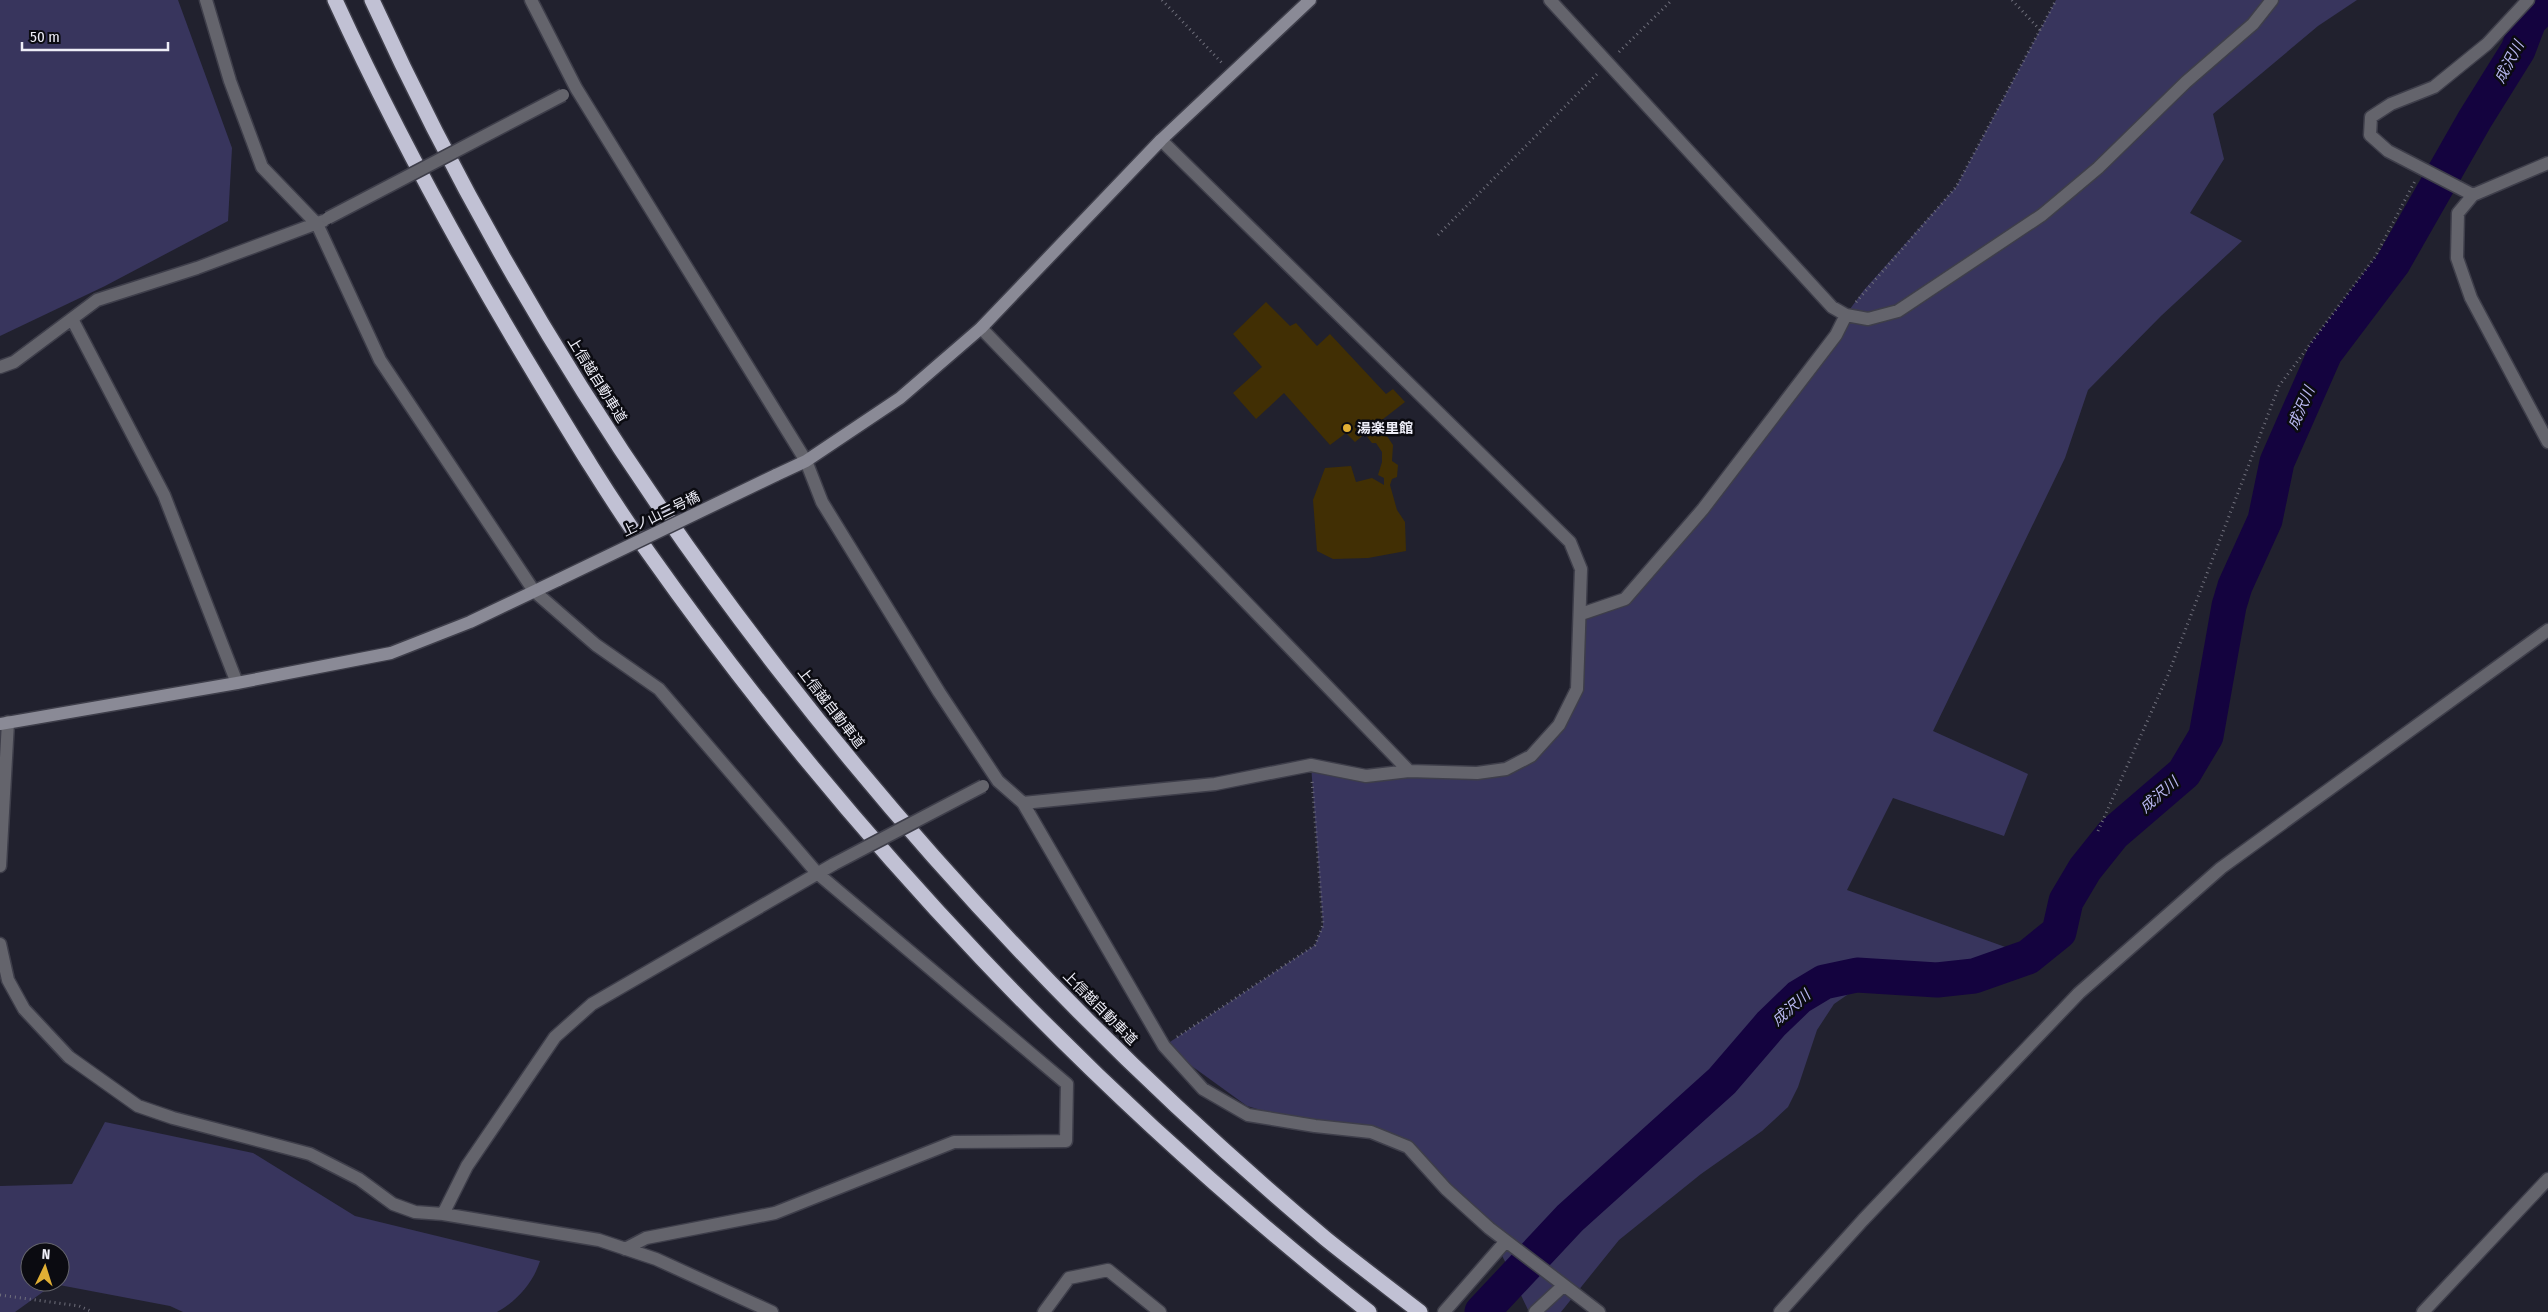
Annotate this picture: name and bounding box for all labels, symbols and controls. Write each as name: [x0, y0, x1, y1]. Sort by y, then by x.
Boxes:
scale bar: [22, 20, 169, 52]
text: 50 m: [30, 28, 60, 46]
water label: 成沢川: [2490, 36, 2528, 86]
street label: 上信越自動車道: [564, 334, 630, 426]
water label: 成沢川: [2284, 382, 2319, 432]
place label: 湯楽里館: [1357, 420, 1413, 437]
marker: 湯楽里館: [1341, 422, 1353, 434]
street label: 上ノ山二号橋: [620, 488, 702, 540]
street label: 上信越自動車道: [794, 664, 868, 752]
water label: 成沢川: [2136, 772, 2183, 817]
street label: 上信越自動車道: [1059, 967, 1141, 1049]
water label: 成沢川: [1768, 985, 1815, 1030]
north arrow: [20, 1242, 70, 1292]
text: N: [41, 1246, 51, 1263]

